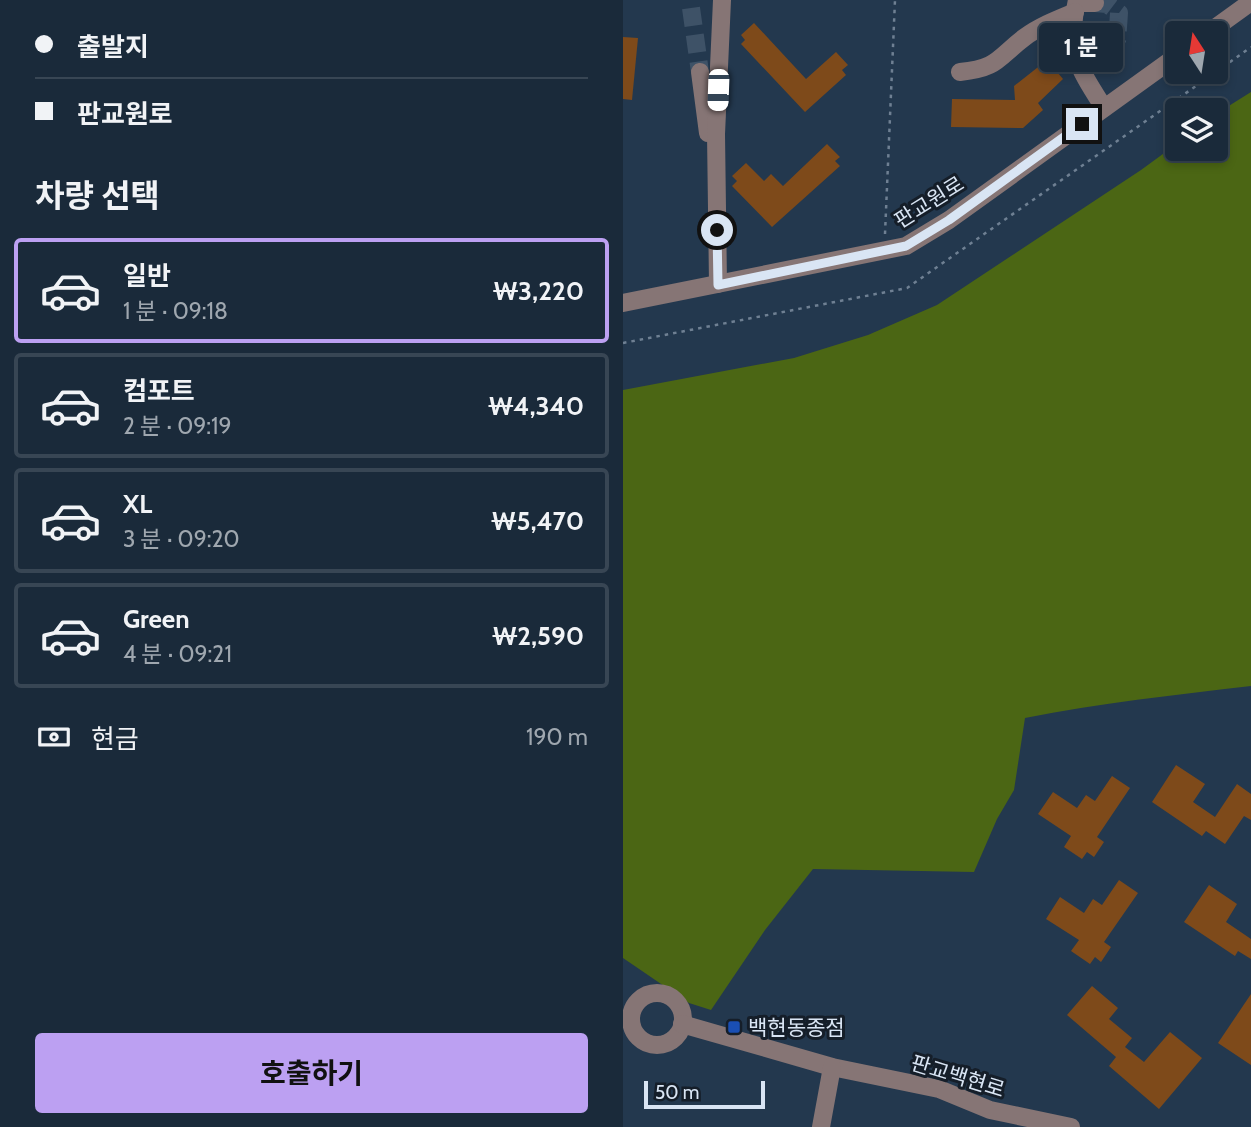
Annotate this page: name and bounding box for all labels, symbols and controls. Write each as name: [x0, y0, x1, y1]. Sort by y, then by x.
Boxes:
north arrow: [1165, 21, 1229, 84]
map controls: [1165, 21, 1228, 161]
callout: 1 분: [1040, 23, 1124, 72]
text: 출발지: [77, 31, 149, 63]
text: 1 분: [1064, 33, 1098, 61]
car: [707, 69, 730, 111]
text: 판교원로: [77, 98, 173, 130]
button: layers: [1165, 98, 1228, 161]
route end: [1066, 108, 1098, 140]
street label: 판교원로: [890, 171, 968, 233]
text: 차량 선택: [35, 176, 160, 215]
route start: [701, 214, 733, 246]
icon: car: [39, 259, 102, 322]
text: 일반: [123, 260, 171, 292]
text: ₩3,220: [493, 275, 584, 307]
text: 1 분 · 09:18: [123, 297, 228, 325]
icon: car: [39, 374, 102, 437]
text: 컴포트: [123, 375, 195, 407]
text: ₩4,340: [488, 390, 584, 422]
text: 2 분 · 09:19: [123, 412, 232, 440]
text: XL: [123, 488, 152, 520]
icon: car: [39, 489, 102, 552]
text: ₩5,470: [491, 505, 584, 537]
text: 3 분 · 09:20: [123, 525, 240, 553]
text: Green: [123, 603, 190, 635]
icon: car: [39, 604, 102, 667]
text: ₩2,590: [492, 620, 584, 652]
text: 4 분 · 09:21: [123, 640, 232, 668]
icon: cash: [35, 718, 73, 756]
text: 현금: [91, 723, 139, 755]
text: 190 m: [526, 723, 588, 751]
place label: 백현동종점: [748, 1015, 845, 1040]
marker: 백현동종점: [726, 1019, 742, 1035]
button: 호출하기: [35, 1033, 588, 1113]
street label: 판교백현로: [908, 1050, 1008, 1102]
scale bar: [644, 1078, 765, 1110]
text: 50 m: [655, 1081, 699, 1104]

